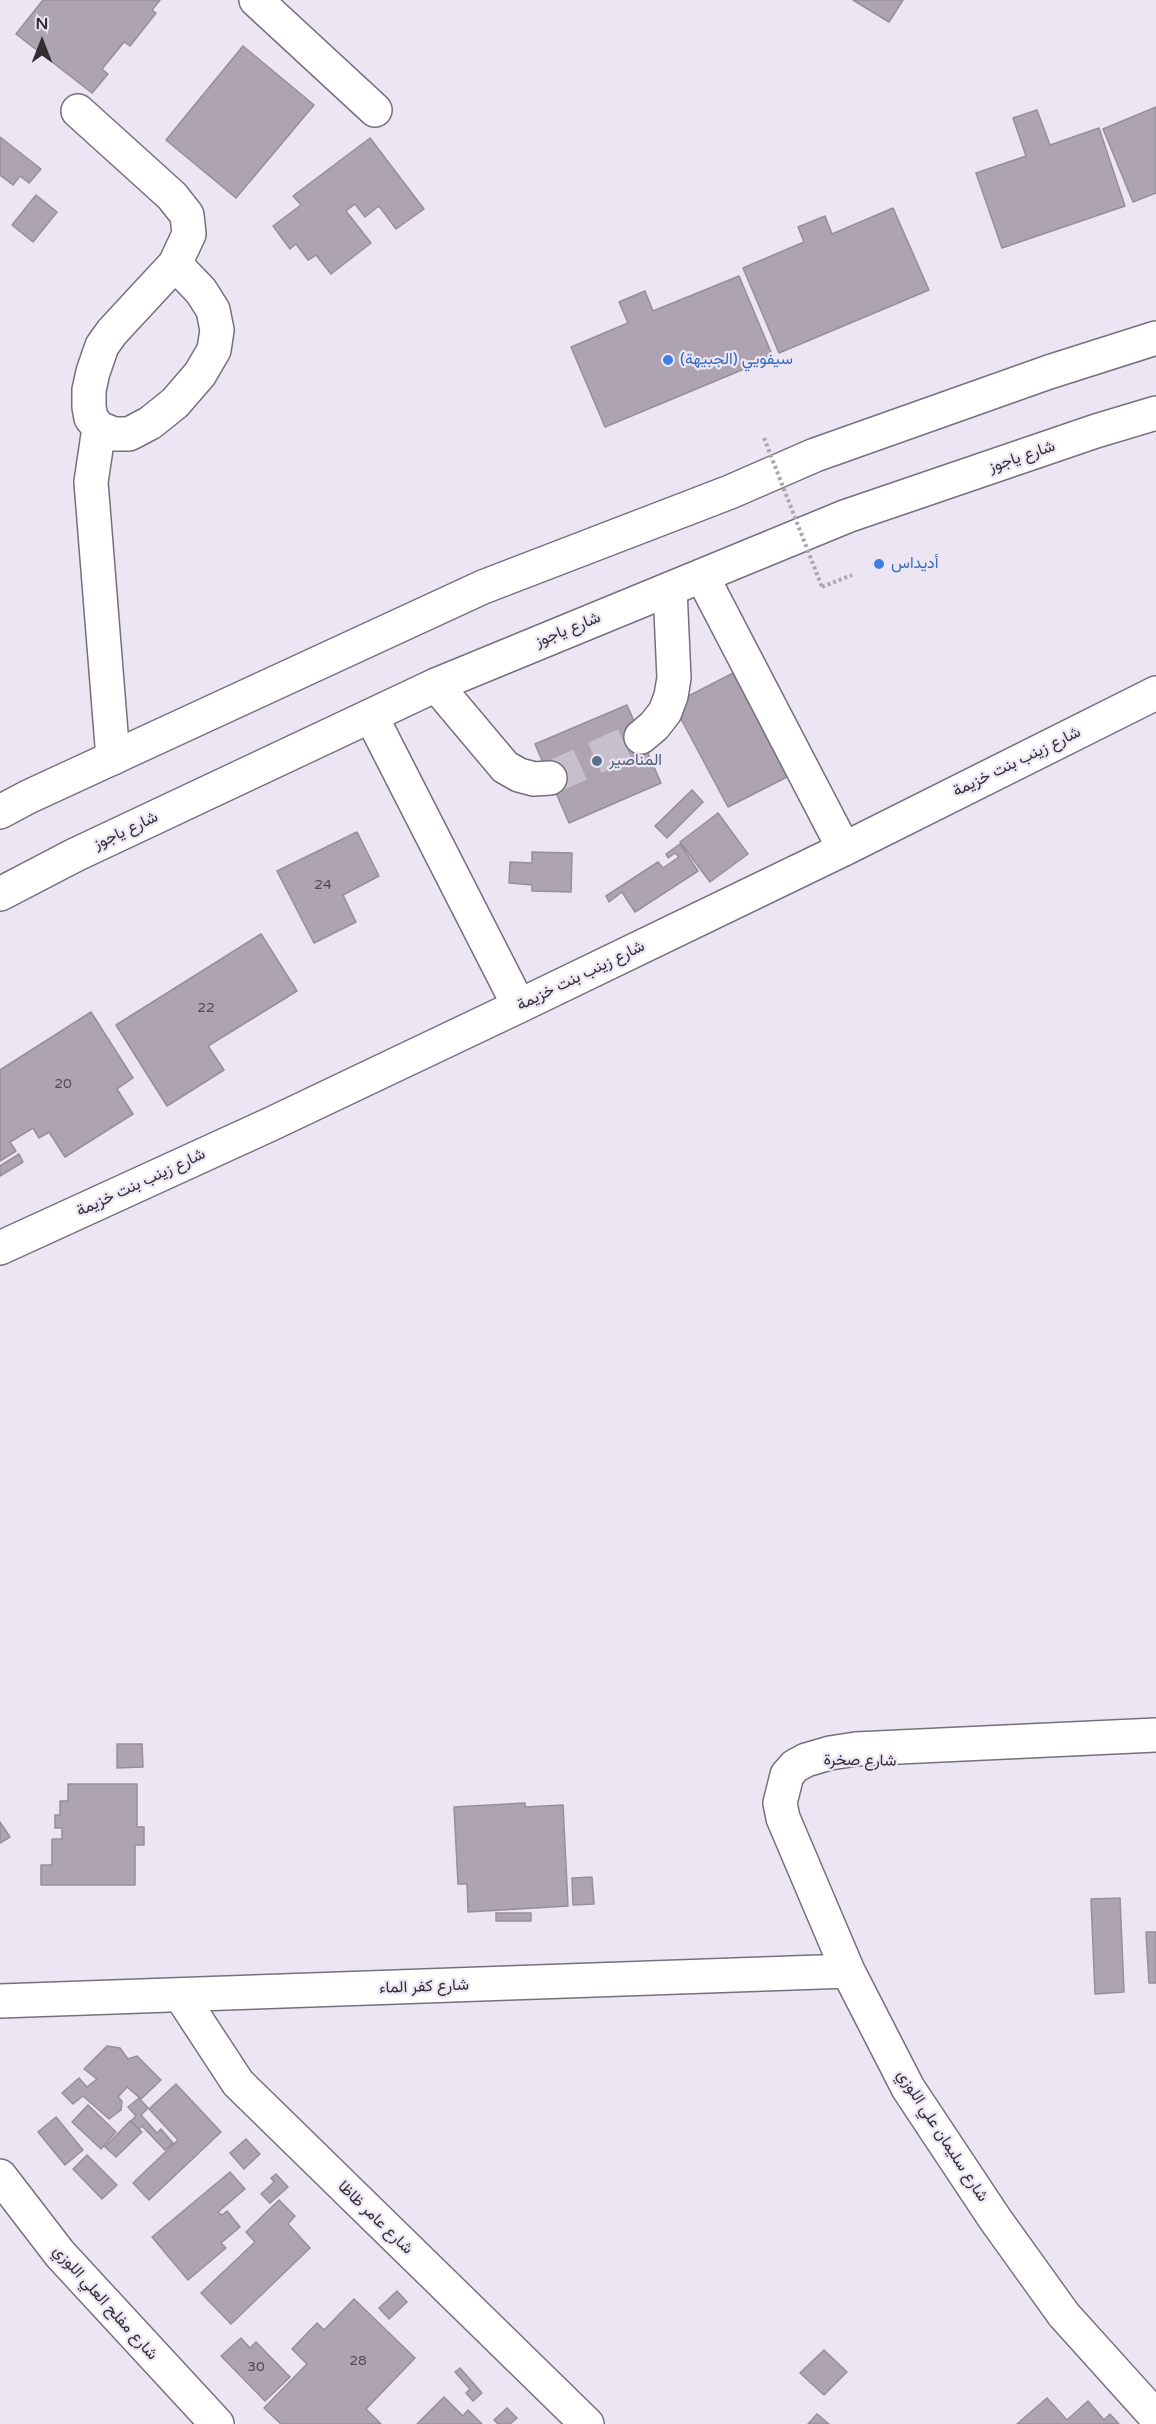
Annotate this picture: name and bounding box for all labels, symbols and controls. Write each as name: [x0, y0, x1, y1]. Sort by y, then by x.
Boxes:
north arrow: [12, 12, 72, 72]
text: N: [36, 14, 48, 34]
place label: سيفويي (الجبيهة): [680, 350, 793, 370]
marker: سيفويي (الجبيهة): [661, 353, 675, 367]
street label: شارع ياجوز: [986, 437, 1058, 477]
place label: أديداس: [891, 554, 938, 574]
marker: أديداس: [872, 557, 886, 571]
street label: شارع ياجوز: [532, 608, 604, 652]
street label: شارع زينب بنت خزيمة: [950, 723, 1084, 801]
place label: المناصير: [609, 751, 662, 771]
marker: المناصير: [590, 754, 604, 768]
street label: شارع ياجوز: [91, 808, 161, 854]
house number: 24: [314, 877, 332, 893]
street label: شارع زينب بنت خزيمة: [514, 937, 648, 1015]
house number: 22: [197, 1000, 215, 1016]
house number: 20: [54, 1076, 72, 1092]
street label: شارع زينب بنت خزيمة: [74, 1145, 208, 1221]
street label: شارع صخرة: [823, 1751, 897, 1771]
street label: شارع كفر الماء: [379, 1976, 469, 1998]
street label: شارع سليمان علي اللوزي: [892, 2066, 992, 2206]
street label: شارع عامر ظاظا: [333, 2177, 417, 2259]
street label: شارع مفلح العلي اللوزي: [49, 2242, 161, 2364]
house number: 28: [349, 2353, 367, 2369]
house number: 30: [247, 2359, 265, 2375]

